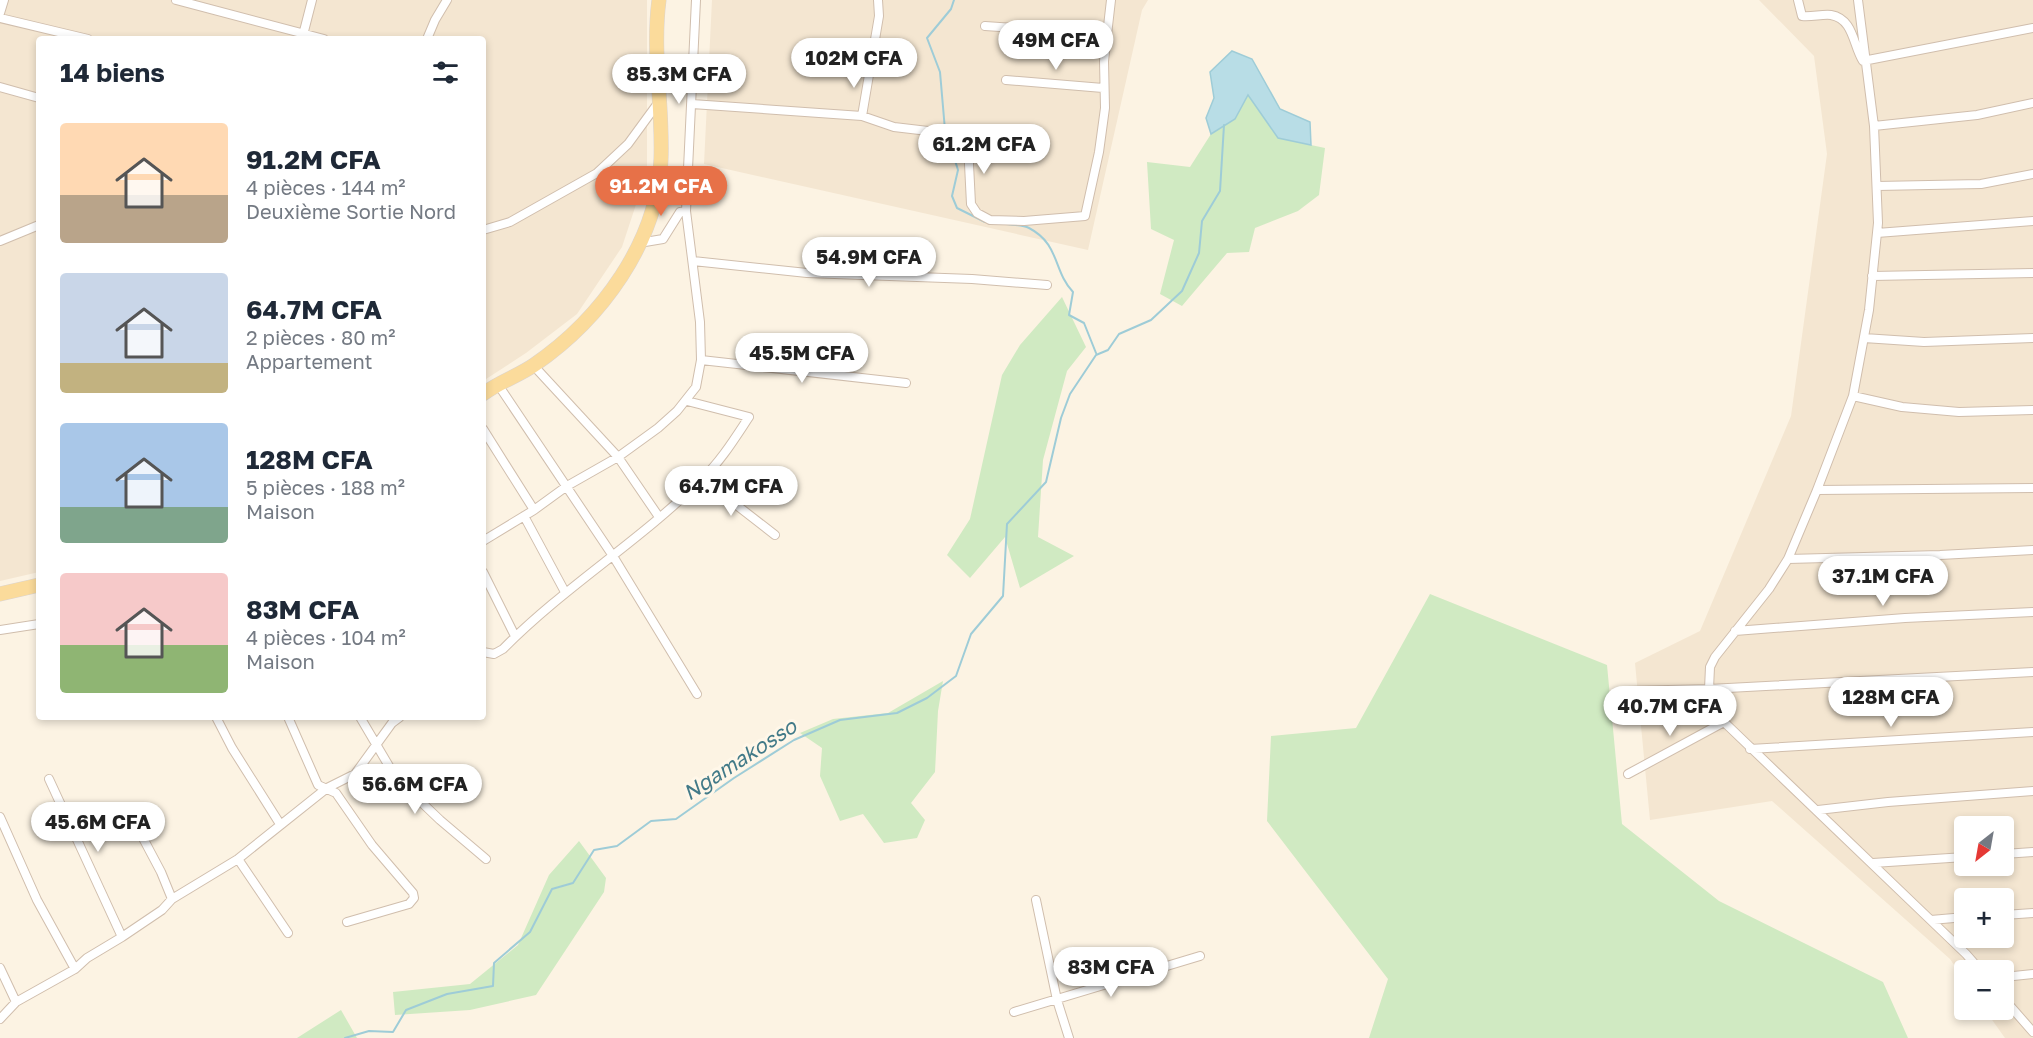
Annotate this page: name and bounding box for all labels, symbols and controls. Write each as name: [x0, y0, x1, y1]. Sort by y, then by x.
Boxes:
pin: 49M CFA: [1001, 20, 1111, 71]
text: 49M CFA: [1012, 27, 1100, 51]
pin: 102M CFA: [792, 38, 916, 89]
text: 102M CFA: [805, 45, 903, 69]
pin: 85.3M CFA: [610, 54, 748, 105]
icon: filters: [429, 56, 462, 89]
text: 14 biens: [60, 57, 165, 88]
text: 85.3M CFA: [626, 61, 732, 85]
pin: 61.2M CFA: [915, 124, 1053, 175]
text: 61.2M CFA: [932, 131, 1036, 155]
text: 91.2M CFA: [246, 144, 381, 175]
icon: home: [108, 147, 180, 219]
pin: 91.2M CFA: [592, 166, 730, 217]
text: 91.2M CFA: [609, 173, 713, 197]
text: 4 pièces · 144 m²: [246, 175, 406, 199]
text: Deuxième Sortie Nord: [246, 199, 456, 223]
pin: 54.9M CFA: [800, 237, 938, 288]
text: 54.9M CFA: [816, 244, 922, 268]
text: 64.7M CFA: [246, 294, 382, 325]
icon: home: [108, 297, 180, 369]
text: 2 pièces · 80 m²: [246, 325, 395, 349]
pin: 45.5M CFA: [733, 333, 871, 384]
text: 45.5M CFA: [749, 340, 855, 364]
text: Appartement: [246, 349, 373, 373]
text: 128M CFA: [246, 444, 373, 475]
icon: home: [108, 447, 180, 519]
pin: 64.7M CFA: [662, 466, 800, 517]
text: 64.7M CFA: [679, 473, 783, 497]
text: 5 pièces · 188 m²: [246, 475, 405, 499]
text: Maison: [246, 499, 315, 523]
pin: 37.1M CFA: [1814, 556, 1952, 607]
text: 37.1M CFA: [1832, 563, 1934, 587]
text: 83M CFA: [246, 594, 359, 625]
icon: home: [108, 597, 180, 669]
text: 4 pièces · 104 m²: [246, 625, 406, 649]
text: Maison: [246, 649, 315, 673]
pin: 128M CFA: [1829, 677, 1953, 728]
text: 128M CFA: [1842, 684, 1940, 708]
pin: 40.7M CFA: [1601, 686, 1739, 737]
text: 40.7M CFA: [1618, 693, 1722, 717]
water label: Ngamakosso: [678, 712, 802, 805]
pin: 56.6M CFA: [346, 764, 484, 815]
text: 56.6M CFA: [362, 771, 468, 795]
pin: 45.6M CFA: [29, 802, 167, 853]
text: 45.6M CFA: [45, 809, 151, 833]
north arrow: [1954, 816, 2014, 876]
map controls: [1954, 816, 2014, 1020]
button: +: [1954, 888, 2014, 948]
pin: 83M CFA: [1056, 947, 1166, 998]
text: 83M CFA: [1067, 954, 1155, 978]
button: −: [1954, 960, 2014, 1020]

